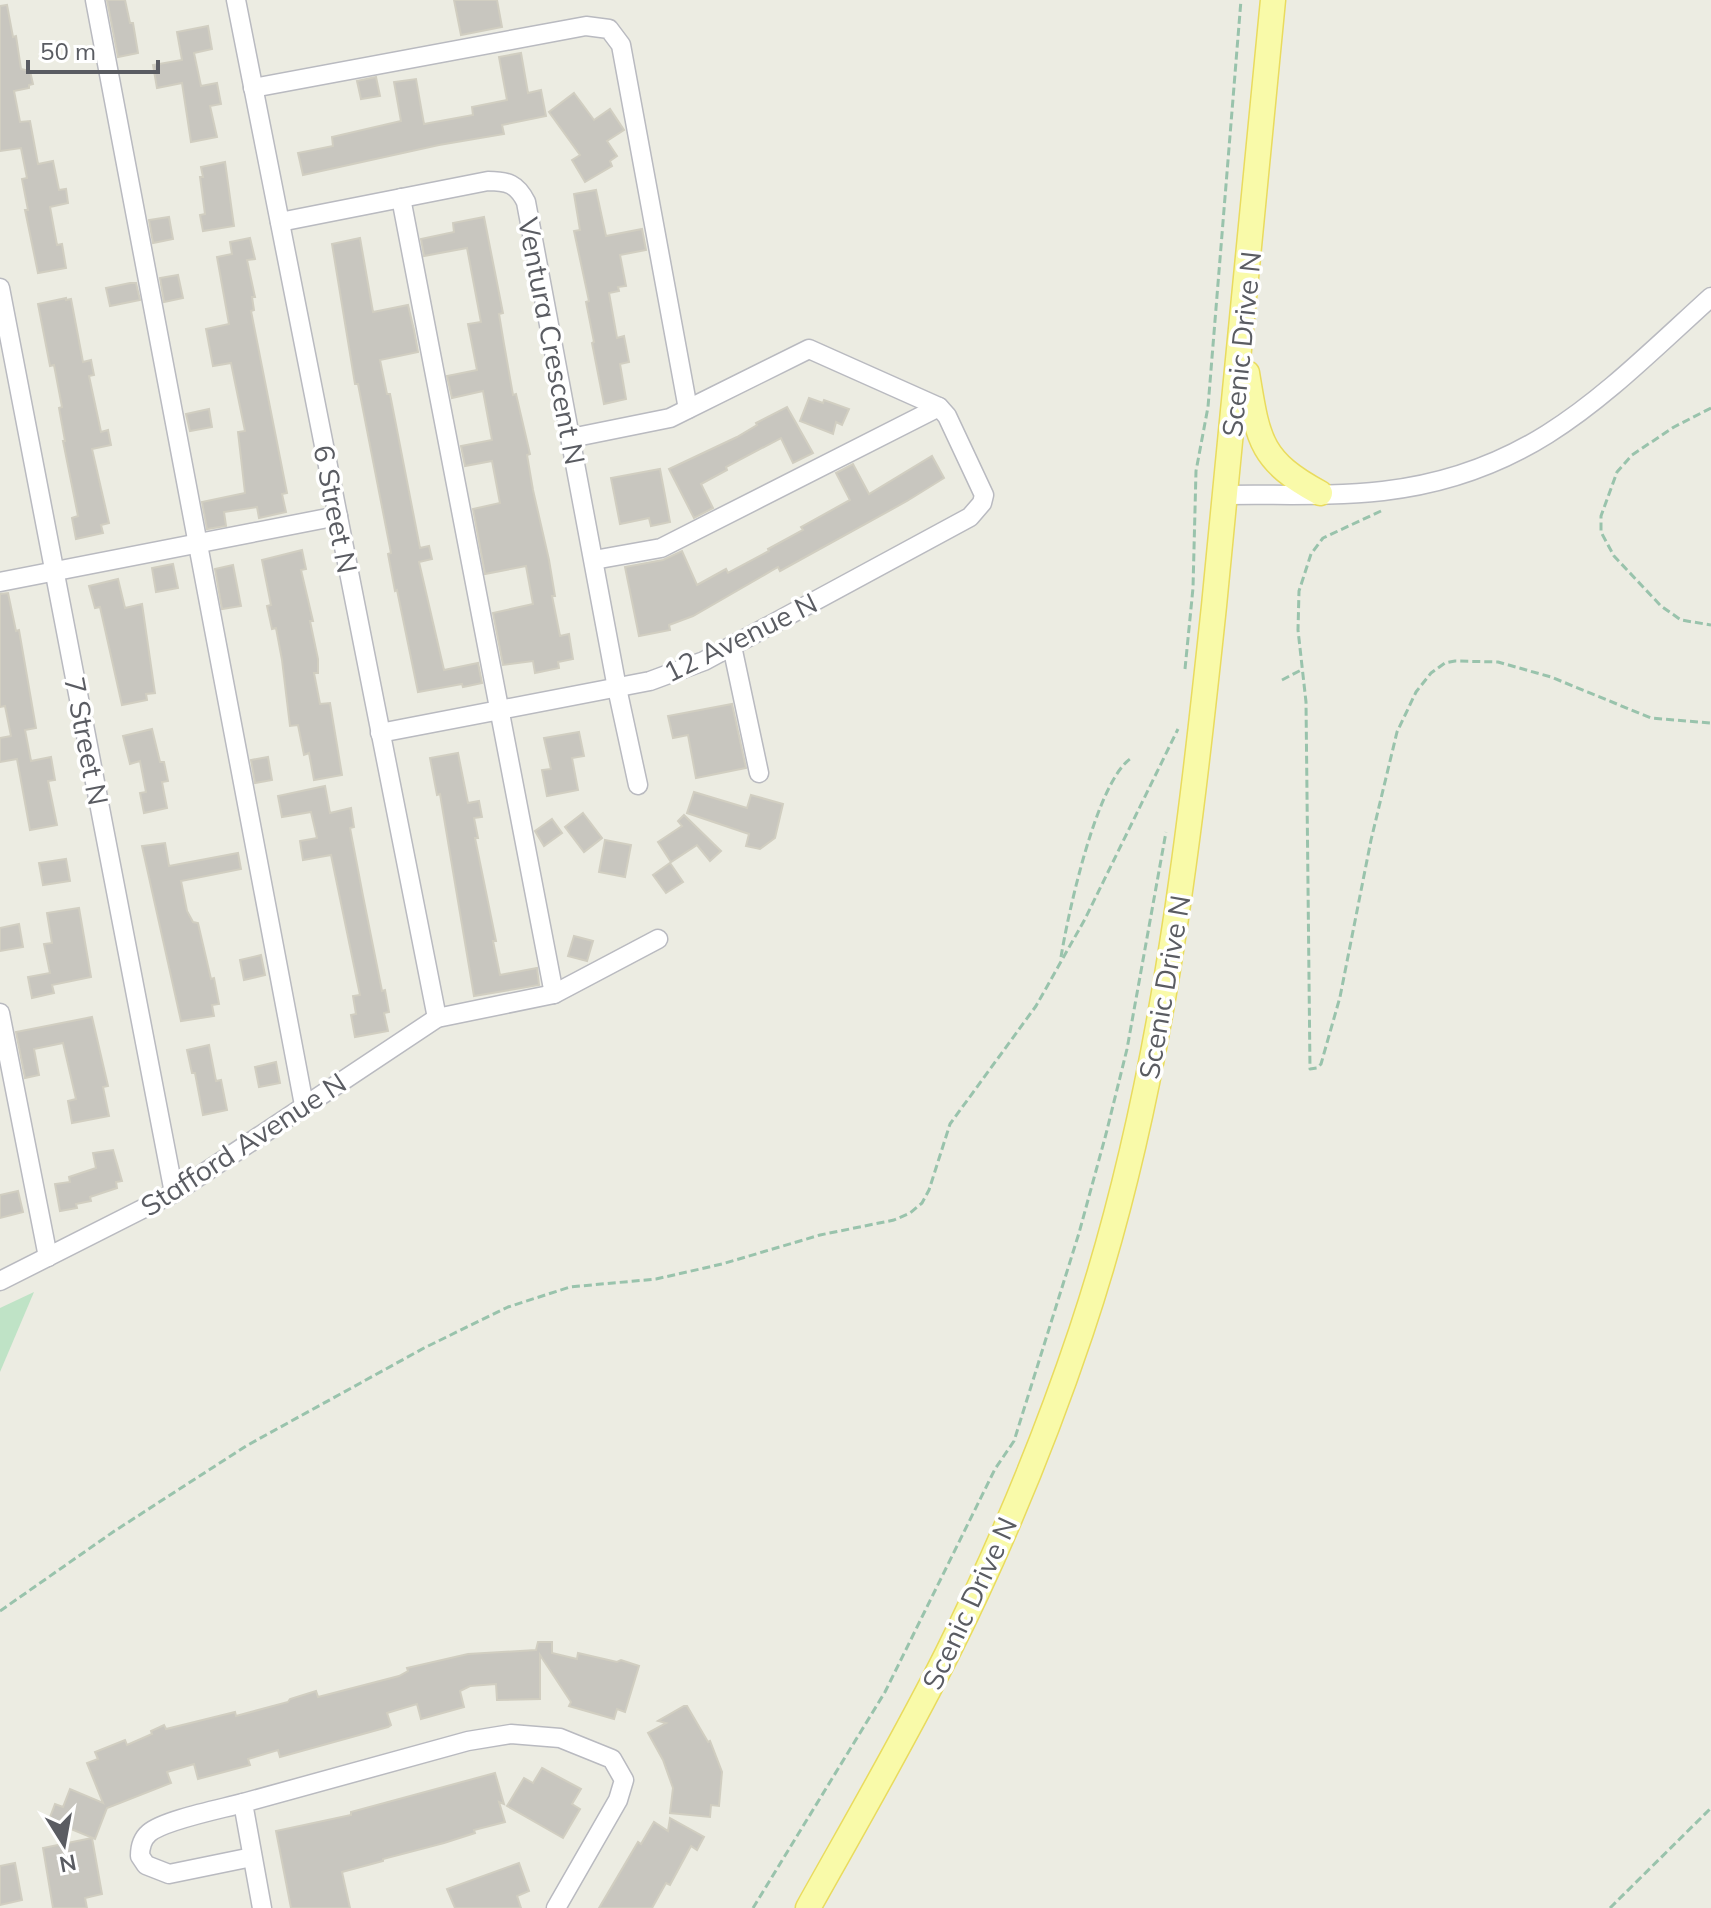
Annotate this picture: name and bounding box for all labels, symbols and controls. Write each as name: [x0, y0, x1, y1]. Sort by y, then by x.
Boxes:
scale bar: [28, 24, 158, 74]
text: 50 m: [40, 36, 96, 66]
street label: Ventura Crescent N: [511, 214, 593, 468]
street label: Scenic Drive N: [1214, 250, 1268, 438]
street label: 6 Street N: [306, 442, 366, 576]
street label: 12 Avenue N: [657, 585, 823, 689]
street label: 7 Street N: [57, 674, 117, 808]
street label: Scenic Drive N: [1131, 892, 1197, 1082]
street label: Stafford Avenue N: [134, 1065, 352, 1223]
street label: Scenic Drive N: [914, 1511, 1024, 1695]
north arrow: [24, 1804, 104, 1884]
text: N: [57, 1848, 79, 1879]

